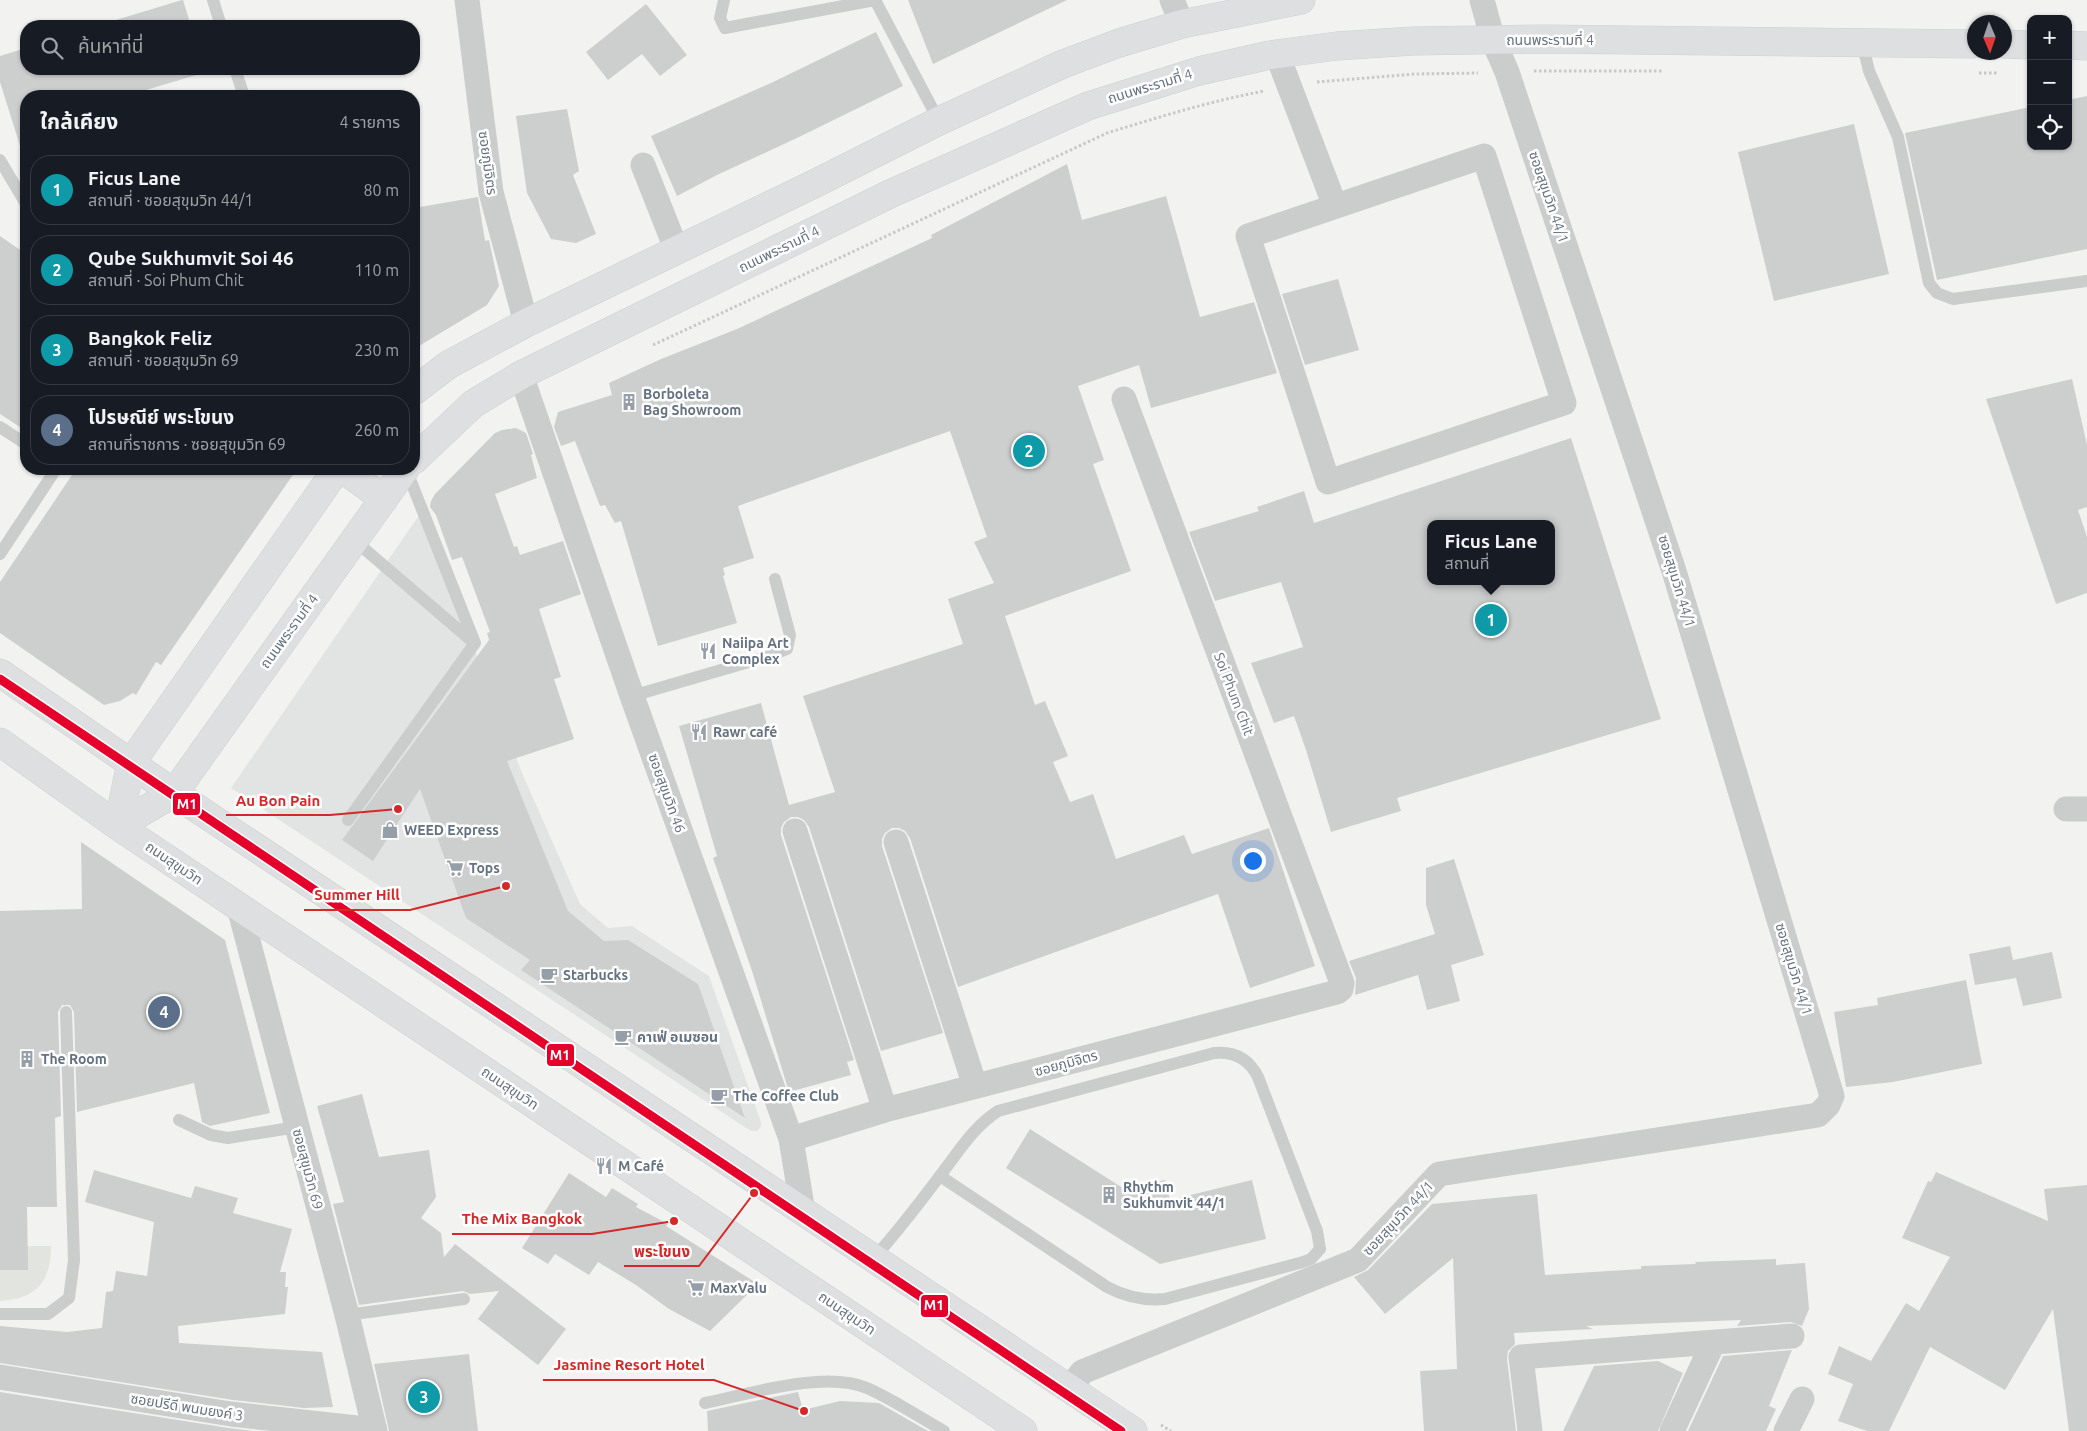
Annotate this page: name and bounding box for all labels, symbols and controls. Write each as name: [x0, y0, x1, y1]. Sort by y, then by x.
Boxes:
north arrow: [1967, 15, 2012, 60]
map controls: [2027, 15, 2072, 150]
button: +: [2027, 15, 2072, 60]
search box: [20, 20, 420, 75]
street label: ถนนพระรามที่ 4: [1506, 30, 1594, 48]
icon: search: [38, 34, 66, 62]
text: ค้นหาที่นี่: [78, 35, 143, 57]
button: −: [2027, 60, 2072, 105]
street label: ถนนพระรามที่ 4: [1105, 64, 1194, 106]
button: locate: [2027, 105, 2072, 150]
text: ใกล้เคียง: [40, 109, 118, 133]
text: 4 รายการ: [340, 113, 400, 131]
street label: ซอยภูมิจิตร: [475, 130, 500, 196]
street label: ซอยสุขุมวิท 44/1: [1525, 149, 1572, 245]
text: Ficus Lane: [88, 167, 181, 189]
text: 1: [52, 181, 62, 199]
text: 80 m: [363, 181, 399, 199]
text: สถานที่ · ซอยสุขุมวิท 44/1: [88, 191, 254, 209]
street label: ถนนพระรามที่ 4: [735, 221, 822, 275]
text: Qube Sukhumvit Soi 46: [88, 247, 294, 269]
text: 2: [52, 261, 62, 279]
text: 110 m: [354, 261, 399, 279]
text: สถานที่ · Soi Phum Chit: [88, 271, 244, 289]
text: Bangkok Feliz: [88, 327, 212, 349]
text: 3: [52, 341, 62, 359]
text: 230 m: [354, 341, 399, 359]
text: สถานที่ · ซอยสุขุมวิท 69: [88, 351, 239, 369]
place label: Borboleta Bag Showroom: [643, 386, 741, 418]
building icon: Borboleta Bag Showroom: [619, 392, 639, 412]
text: โปรษณีย์ พระโขนง: [88, 406, 234, 428]
text: 4: [52, 421, 62, 439]
text: 260 m: [354, 421, 399, 439]
pin: 2: [1013, 432, 1045, 470]
text: สถานที่ราชการ · ซอยสุขุมวิท 69: [88, 435, 286, 453]
popup: [1427, 520, 1555, 585]
text: Ficus Lane: [1445, 530, 1537, 552]
street label: ซอยสุขุมวิท 44/1: [1654, 533, 1699, 629]
text: สถานที่: [1445, 554, 1489, 572]
street label: ถนนพระรามที่ 4: [255, 590, 321, 671]
pin: 1: [1475, 601, 1507, 639]
place label: Naiipa Art Complex: [722, 635, 789, 667]
restaurant icon: Naiipa Art Complex: [698, 641, 718, 661]
street label: Soi Phum Chit: [1211, 650, 1257, 738]
restaurant icon: Rawr café: [689, 722, 709, 742]
place label: Rawr café: [713, 724, 777, 740]
street label: ซอยสุขุมวิท 46: [644, 751, 689, 835]
callout: Au Bon Pain: [226, 785, 330, 815]
line badge: M1: [172, 792, 201, 816]
text: Au Bon Pain: [236, 792, 320, 809]
text: M1: [177, 796, 197, 812]
shop icon: WEED Express: [380, 820, 400, 840]
place label: WEED Express: [404, 822, 499, 838]
street label: ถนนสุขุมวิท: [142, 838, 206, 889]
your location: [1240, 848, 1266, 874]
supermarket icon: Tops: [445, 858, 465, 878]
place label: Tops: [469, 860, 500, 876]
callout: Summer Hill: [304, 880, 410, 910]
text: Summer Hill: [314, 886, 400, 903]
street label: ซอยสุขุมวิท 44/1: [1771, 921, 1816, 1017]
cafe icon: Starbucks: [539, 965, 559, 985]
place label: Starbucks: [563, 967, 628, 983]
pin: 4: [148, 993, 180, 1031]
cafe icon: คาเฟ่ อเมซอน: [613, 1027, 633, 1047]
place label: คาเฟ่ อเมซอน: [637, 1029, 718, 1045]
line badge: M1: [546, 1043, 575, 1067]
text: M1: [550, 1047, 570, 1063]
street label: ซอยภูมิจิตร: [1033, 1047, 1100, 1080]
building icon: The Room: [17, 1049, 37, 1069]
place label: The Room: [41, 1051, 107, 1067]
street label: ถนนสุขุมวิท: [478, 1063, 542, 1114]
cafe icon: The Coffee Club: [709, 1086, 729, 1106]
place label: The Coffee Club: [733, 1088, 839, 1104]
street label: ซอยสุขุมวิท 69: [289, 1127, 326, 1211]
restaurant icon: M Café: [594, 1156, 614, 1176]
place label: M Café: [618, 1158, 664, 1174]
street label: ซอยสุขุมวิท 44/1: [1359, 1177, 1437, 1259]
place label: Rhythm Sukhumvit 44/1: [1123, 1179, 1226, 1211]
building icon: Rhythm Sukhumvit 44/1: [1099, 1185, 1119, 1205]
callout: The Mix Bangkok: [452, 1204, 592, 1234]
text: The Mix Bangkok: [462, 1210, 583, 1227]
callout: พระโขนง: [624, 1236, 699, 1266]
text: พระโขนง: [634, 1243, 690, 1260]
supermarket icon: MaxValu: [686, 1278, 706, 1298]
place label: MaxValu: [710, 1280, 767, 1296]
street label: ถนนสุขุมวิท: [815, 1288, 879, 1339]
line badge: M1: [920, 1294, 949, 1318]
text: M1: [924, 1297, 944, 1313]
callout: Jasmine Resort Hotel: [543, 1350, 714, 1380]
text: Jasmine Resort Hotel: [554, 1356, 705, 1373]
pin: 3: [408, 1378, 440, 1416]
street label: ซอยปรีดี พนมยงค์ 3: [130, 1390, 244, 1424]

